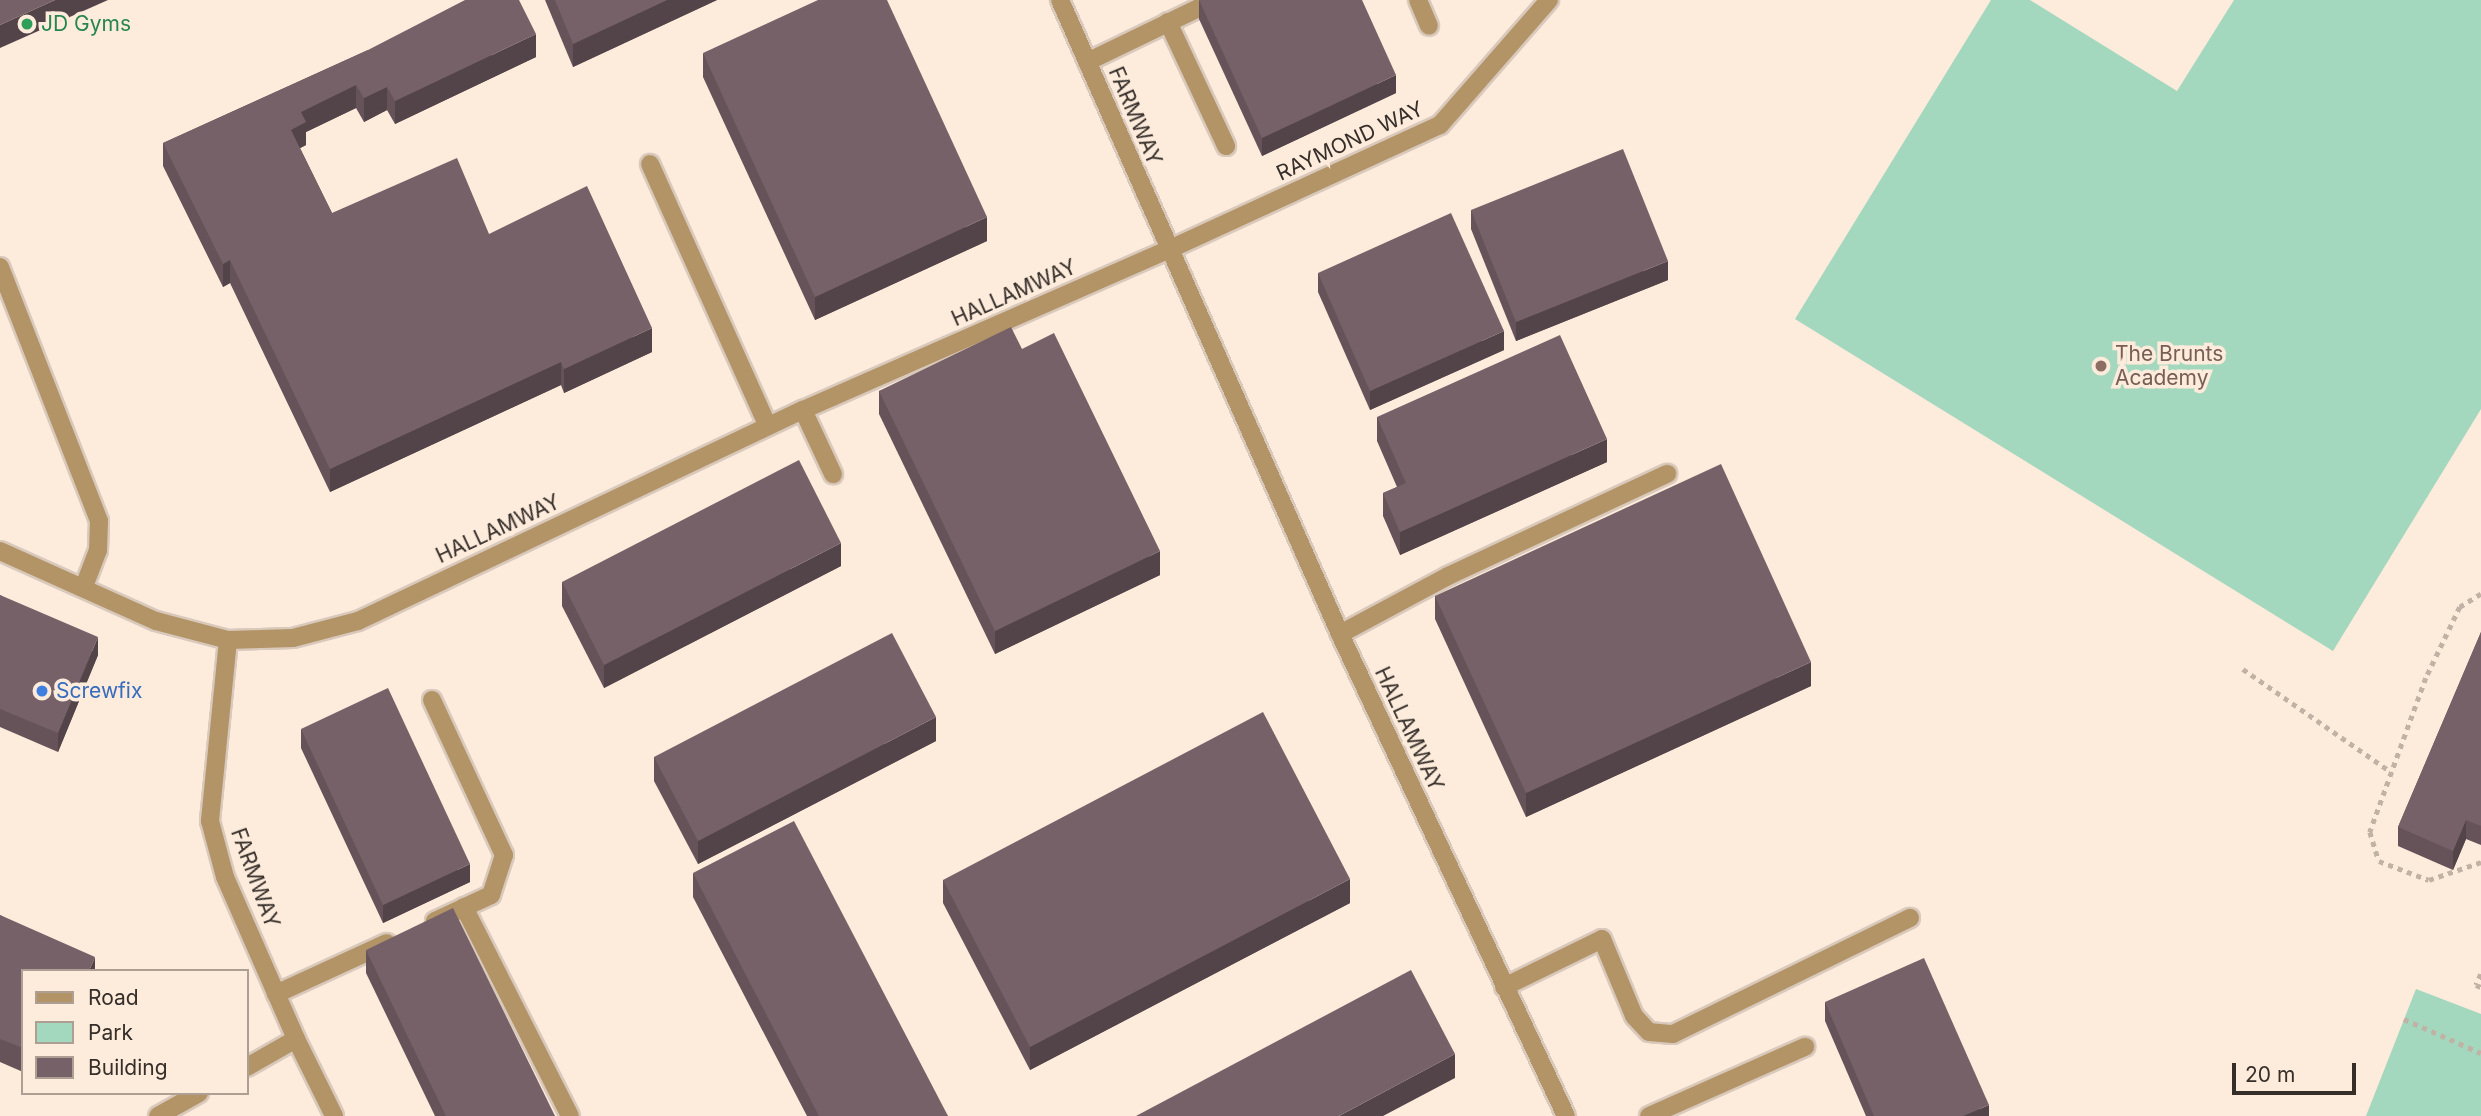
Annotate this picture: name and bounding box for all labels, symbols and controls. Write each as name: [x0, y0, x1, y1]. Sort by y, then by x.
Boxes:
place label: JD Gyms: [41, 11, 131, 37]
marker: JD Gyms: [19, 16, 35, 32]
street label: FARMWAY: [1103, 63, 1167, 169]
street label: RAYMOND WAY: [1272, 96, 1428, 186]
street label: HALLAMWAY: [948, 254, 1080, 332]
place label: The Brunts Academy: [2115, 341, 2223, 391]
marker: The Brunts Academy: [2093, 358, 2109, 374]
street label: HALLAMWAY: [432, 489, 564, 569]
street label: HALLAMWAY: [1369, 663, 1449, 795]
place label: Screwfix: [56, 678, 142, 704]
marker: Screwfix: [34, 683, 50, 699]
street label: FARMWAY: [225, 825, 285, 931]
legend: [21, 969, 248, 1095]
text: Road: [88, 985, 139, 1010]
text: Park: [88, 1020, 133, 1045]
scale bar: [2236, 1050, 2360, 1094]
text: Building: [88, 1055, 168, 1080]
text: 20 m: [2245, 1062, 2295, 1087]

